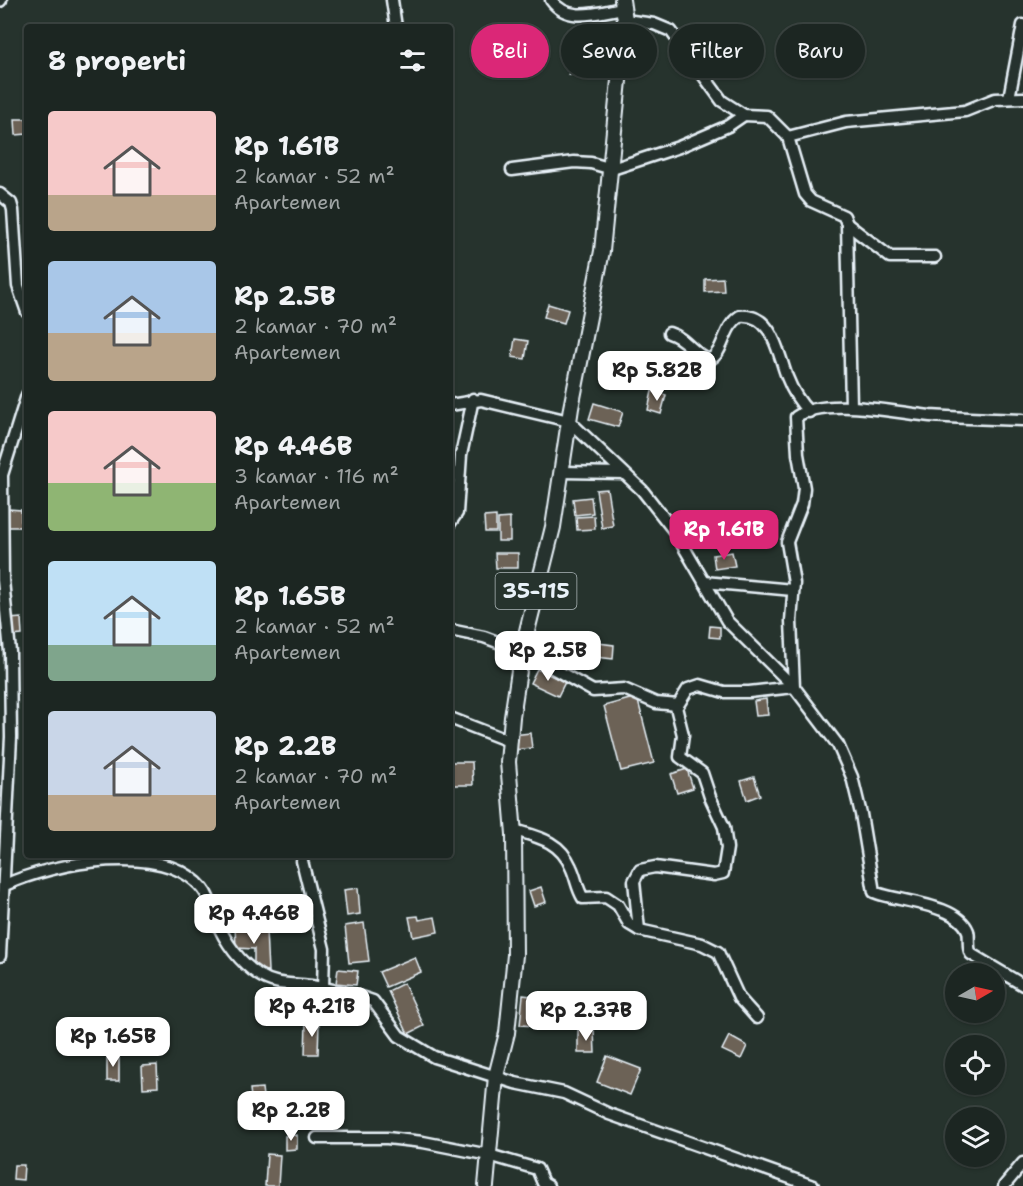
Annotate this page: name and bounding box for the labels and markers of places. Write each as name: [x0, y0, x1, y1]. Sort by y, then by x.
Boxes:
pin: Rp 5.82B: [595, 351, 719, 402]
pin: Rp 1.61B: [662, 510, 786, 561]
pin: Rp 2.5B: [493, 631, 603, 682]
pin: Rp 4.46B: [192, 894, 316, 945]
pin: Rp 4.21B: [250, 987, 374, 1038]
pin: Rp 2.37B: [524, 991, 648, 1042]
pin: Rp 1.65B: [51, 1017, 175, 1068]
pin: Rp 2.2B: [236, 1091, 346, 1142]

